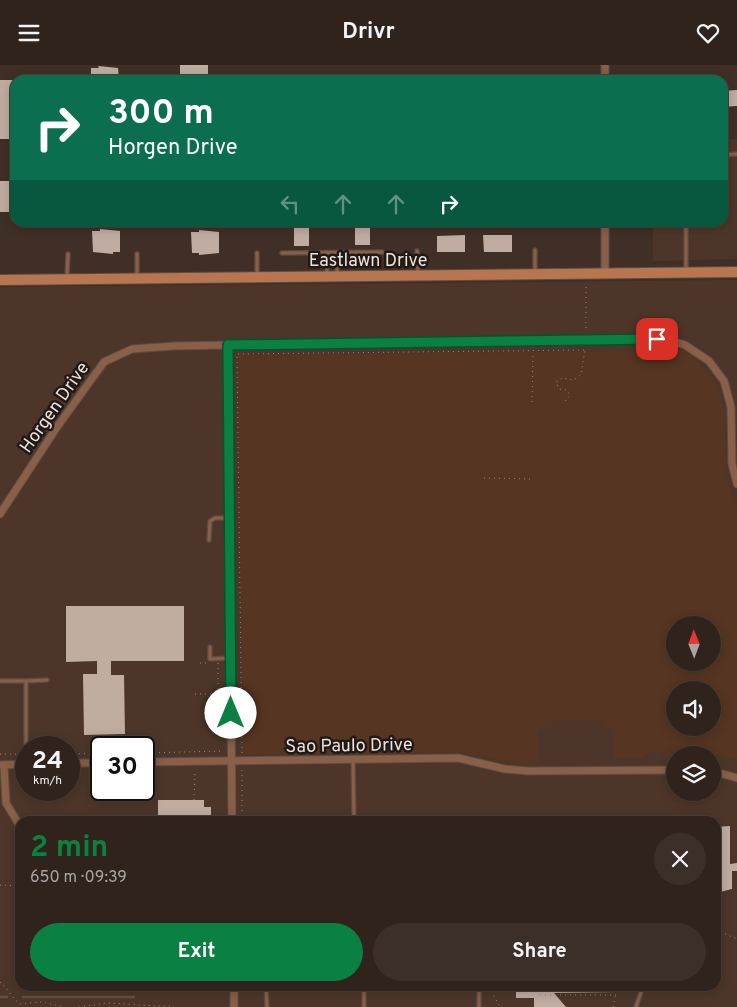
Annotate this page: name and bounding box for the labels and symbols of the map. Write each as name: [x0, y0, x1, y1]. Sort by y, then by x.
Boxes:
street label: Eastlawn Drive: [309, 250, 427, 273]
pin: [636, 318, 678, 360]
street label: Horgen Drive: [15, 358, 95, 458]
north arrow: [666, 616, 721, 671]
position arrow: [204, 686, 256, 738]
street label: Sao Paulo Drive: [285, 734, 413, 759]
speed limit sign: 30: [90, 736, 155, 801]

